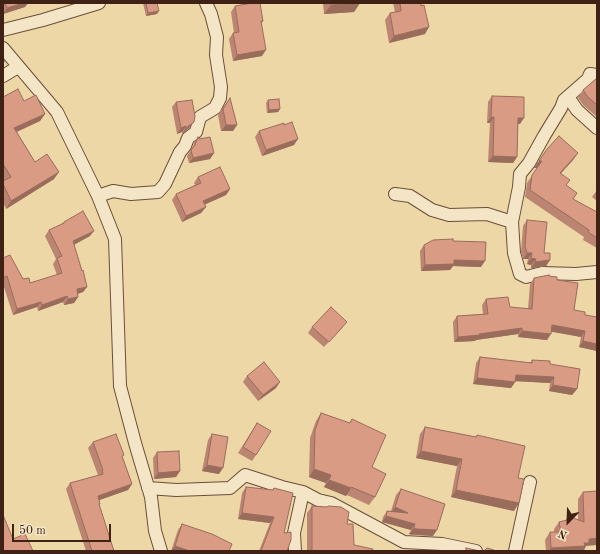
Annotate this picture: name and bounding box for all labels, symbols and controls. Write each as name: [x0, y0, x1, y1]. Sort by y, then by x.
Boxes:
north arrow: [548, 502, 588, 542]
scale bar: [14, 516, 113, 542]
text: 50 m: [19, 525, 46, 537]
text: N: [557, 527, 569, 540]

